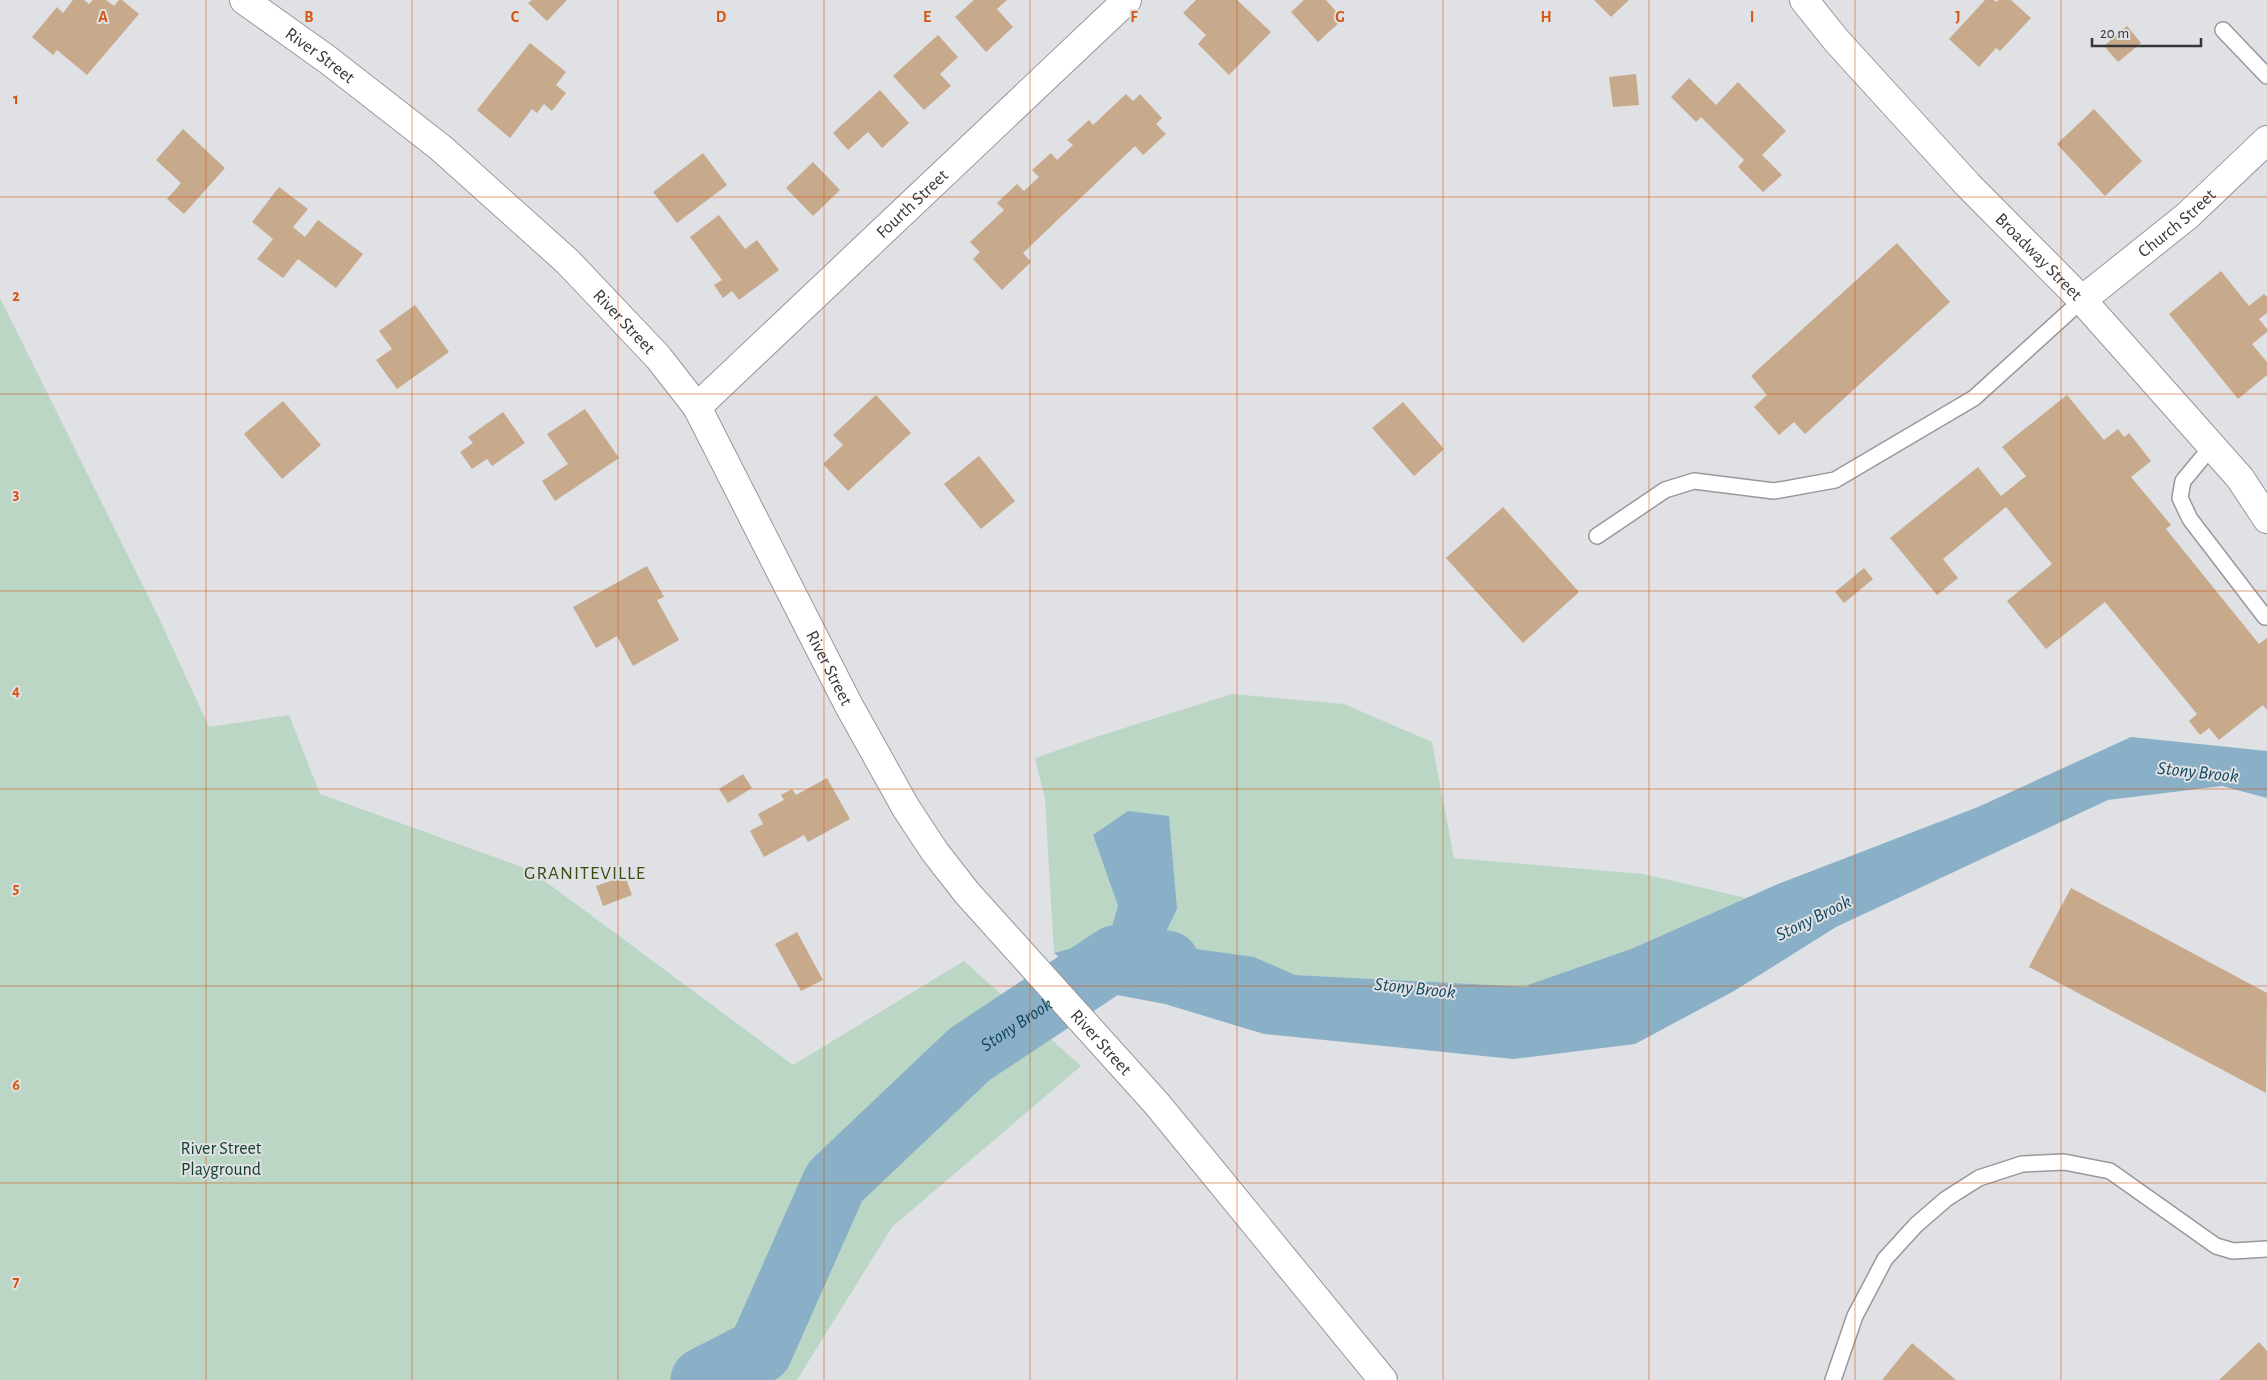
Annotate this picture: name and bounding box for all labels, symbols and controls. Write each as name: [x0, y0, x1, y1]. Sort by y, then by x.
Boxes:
text: A: [98, 9, 108, 25]
text: B: [304, 9, 314, 25]
text: C: [511, 9, 520, 25]
text: D: [716, 9, 727, 25]
text: E: [923, 9, 931, 25]
text: F: [1130, 9, 1138, 25]
text: G: [1335, 9, 1345, 25]
text: H: [1540, 9, 1552, 25]
text: I: [1750, 9, 1754, 25]
text: J: [1955, 9, 1961, 25]
scale bar: [2092, 15, 2201, 47]
street label: River Street: [282, 25, 358, 87]
text: 20 m: [2100, 26, 2129, 41]
text: 1: [13, 91, 19, 107]
street label: Fourth Street: [873, 166, 952, 242]
street label: Church Street: [2135, 186, 2220, 261]
street label: Broadway Street: [1991, 210, 2085, 304]
street label: River Street: [589, 286, 658, 358]
text: 2: [12, 288, 20, 304]
text: 3: [13, 486, 20, 502]
street label: River Street: [802, 628, 855, 709]
text: 4: [12, 683, 20, 699]
water label: Stony Brook: [2156, 759, 2240, 786]
district label: GRANITEVILLE: [524, 864, 646, 883]
text: 5: [13, 880, 20, 896]
water label: Stony Brook: [1773, 892, 1855, 945]
water label: Stony Brook: [1373, 975, 1457, 1002]
water label: Stony Brook: [977, 994, 1056, 1055]
street label: River Street: [1067, 1007, 1135, 1079]
text: 6: [12, 1077, 20, 1093]
park label: River Street Playground: [180, 1140, 262, 1179]
text: 7: [13, 1274, 20, 1290]

